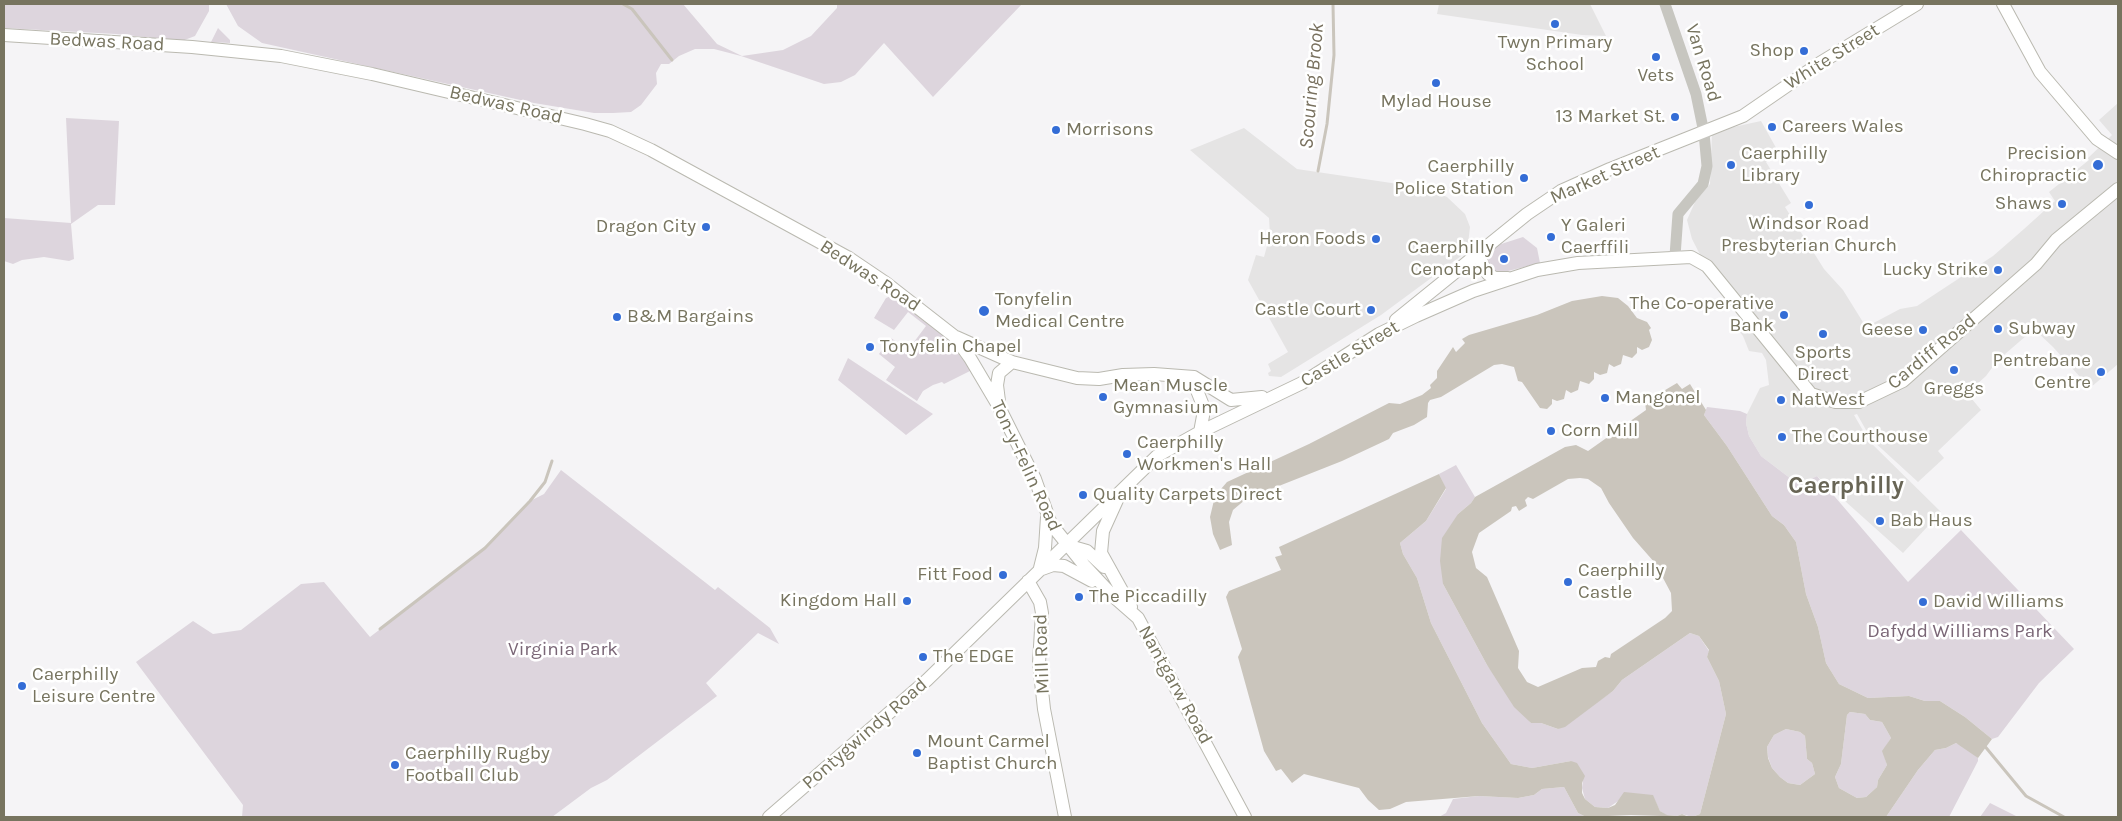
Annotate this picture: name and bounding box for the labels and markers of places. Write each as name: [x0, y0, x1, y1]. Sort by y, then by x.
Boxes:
marker: Twyn Primary School: [1549, 18, 1561, 30]
place label: Twyn Primary School: [1498, 32, 1612, 76]
place label: Shop: [1750, 40, 1794, 62]
marker: Shop: [1798, 45, 1810, 57]
marker: Vets: [1650, 51, 1662, 63]
place label: Vets: [1638, 65, 1674, 87]
marker: Mylad House: [1430, 77, 1442, 89]
place label: Mylad House: [1381, 91, 1491, 113]
place label: 13 Market St.: [1555, 106, 1665, 128]
marker: 13 Market St.: [1669, 111, 1681, 123]
place label: Careers Wales: [1782, 116, 1904, 138]
place label: Morrisons: [1066, 119, 1154, 141]
marker: Careers Wales: [1766, 121, 1778, 133]
marker: Morrisons: [1050, 124, 1062, 136]
place label: Caerphilly Library: [1741, 143, 1827, 187]
place label: Precision Chiropractic: [1980, 143, 2087, 187]
place label: Caerphilly Police Station: [1394, 156, 1514, 200]
marker: Precision Chiropractic: [2091, 158, 2105, 172]
marker: Caerphilly Library: [1725, 159, 1737, 171]
marker: Caerphilly Police Station: [1518, 172, 1530, 184]
place label: Shaws: [1995, 193, 2052, 215]
marker: Shaws: [2056, 198, 2068, 210]
marker: Windsor Road Presbyterian Church: [1803, 199, 1815, 211]
place label: Windsor Road Presbyterian Church: [1721, 213, 1897, 257]
place label: Y Galeri Caerffili: [1561, 215, 1629, 259]
place label: Dragon City: [596, 216, 696, 238]
marker: Dragon City: [700, 221, 712, 233]
place label: Heron Foods: [1259, 228, 1366, 250]
marker: Y Galeri Caerffili: [1545, 231, 1557, 243]
marker: Heron Foods: [1370, 233, 1382, 245]
place label: Caerphilly Cenotaph: [1408, 237, 1494, 281]
marker: Caerphilly Cenotaph: [1498, 253, 1510, 265]
place label: Lucky Strike: [1882, 259, 1988, 281]
marker: Lucky Strike: [1992, 264, 2004, 276]
place label: Tonyfelin Medical Centre: [995, 289, 1125, 333]
place label: The Co-operative Bank: [1629, 293, 1774, 337]
place label: Castle Court: [1255, 299, 1361, 321]
marker: Tonyfelin Medical Centre: [977, 304, 991, 318]
marker: Castle Court: [1365, 304, 1377, 316]
place label: B&M Bargains: [627, 306, 754, 328]
marker: The Co-operative Bank: [1778, 309, 1790, 321]
marker: B&M Bargains: [611, 311, 623, 323]
place label: Subway: [2008, 318, 2075, 340]
place label: Geese: [1862, 319, 1913, 341]
marker: Subway: [1992, 323, 2004, 335]
marker: Geese: [1917, 324, 1929, 336]
marker: Sports Direct: [1817, 328, 1829, 340]
place label: Tonyfelin Chapel: [880, 336, 1022, 358]
marker: Tonyfelin Chapel: [864, 341, 876, 353]
place label: Sports Direct: [1795, 342, 1851, 386]
place label: Pentrebane Centre: [1993, 350, 2091, 394]
marker: Greggs: [1948, 364, 1960, 376]
marker: Pentrebane Centre: [2095, 366, 2107, 378]
place label: Mean Muscle Gymnasium: [1113, 375, 1228, 419]
place label: Greggs: [1924, 378, 1984, 400]
place label: Mangonel: [1615, 387, 1701, 409]
place label: NatWest: [1791, 389, 1865, 411]
marker: Mean Muscle Gymnasium: [1097, 391, 1109, 403]
marker: Mangonel: [1599, 392, 1611, 404]
marker: NatWest: [1775, 394, 1787, 406]
place label: Corn Mill: [1561, 420, 1638, 442]
marker: Corn Mill: [1545, 425, 1557, 437]
place label: The Courthouse: [1792, 426, 1928, 448]
marker: The Courthouse: [1776, 431, 1788, 443]
place label: Caerphilly Workmen's Hall: [1137, 432, 1271, 476]
marker: Caerphilly Workmen's Hall: [1121, 448, 1133, 460]
place label: Quality Carpets Direct: [1093, 484, 1282, 506]
marker: Quality Carpets Direct: [1077, 489, 1089, 501]
place label: Bab Haus: [1890, 510, 1973, 532]
marker: Bab Haus: [1874, 515, 1886, 527]
place label: Caerphilly Castle: [1578, 560, 1664, 604]
place label: Fitt Food: [917, 564, 993, 586]
marker: Fitt Food: [997, 569, 1009, 581]
marker: Caerphilly Castle: [1562, 576, 1574, 588]
place label: The Piccadilly: [1089, 586, 1207, 608]
place label: Kingdom Hall: [780, 590, 897, 612]
marker: The Piccadilly: [1073, 591, 1085, 603]
place label: David Williams: [1933, 591, 2064, 613]
marker: Kingdom Hall: [901, 595, 913, 607]
marker: David Williams: [1917, 596, 1929, 608]
place label: The EDGE: [933, 646, 1014, 668]
marker: The EDGE: [917, 651, 929, 663]
place label: Caerphilly Leisure Centre: [32, 664, 156, 708]
marker: Caerphilly Leisure Centre: [16, 680, 28, 692]
place label: Mount Carmel Baptist Church: [927, 731, 1058, 775]
place label: Caerphilly Rugby Football Club: [405, 743, 550, 787]
marker: Mount Carmel Baptist Church: [911, 747, 923, 759]
marker: Caerphilly Rugby Football Club: [389, 759, 401, 771]

